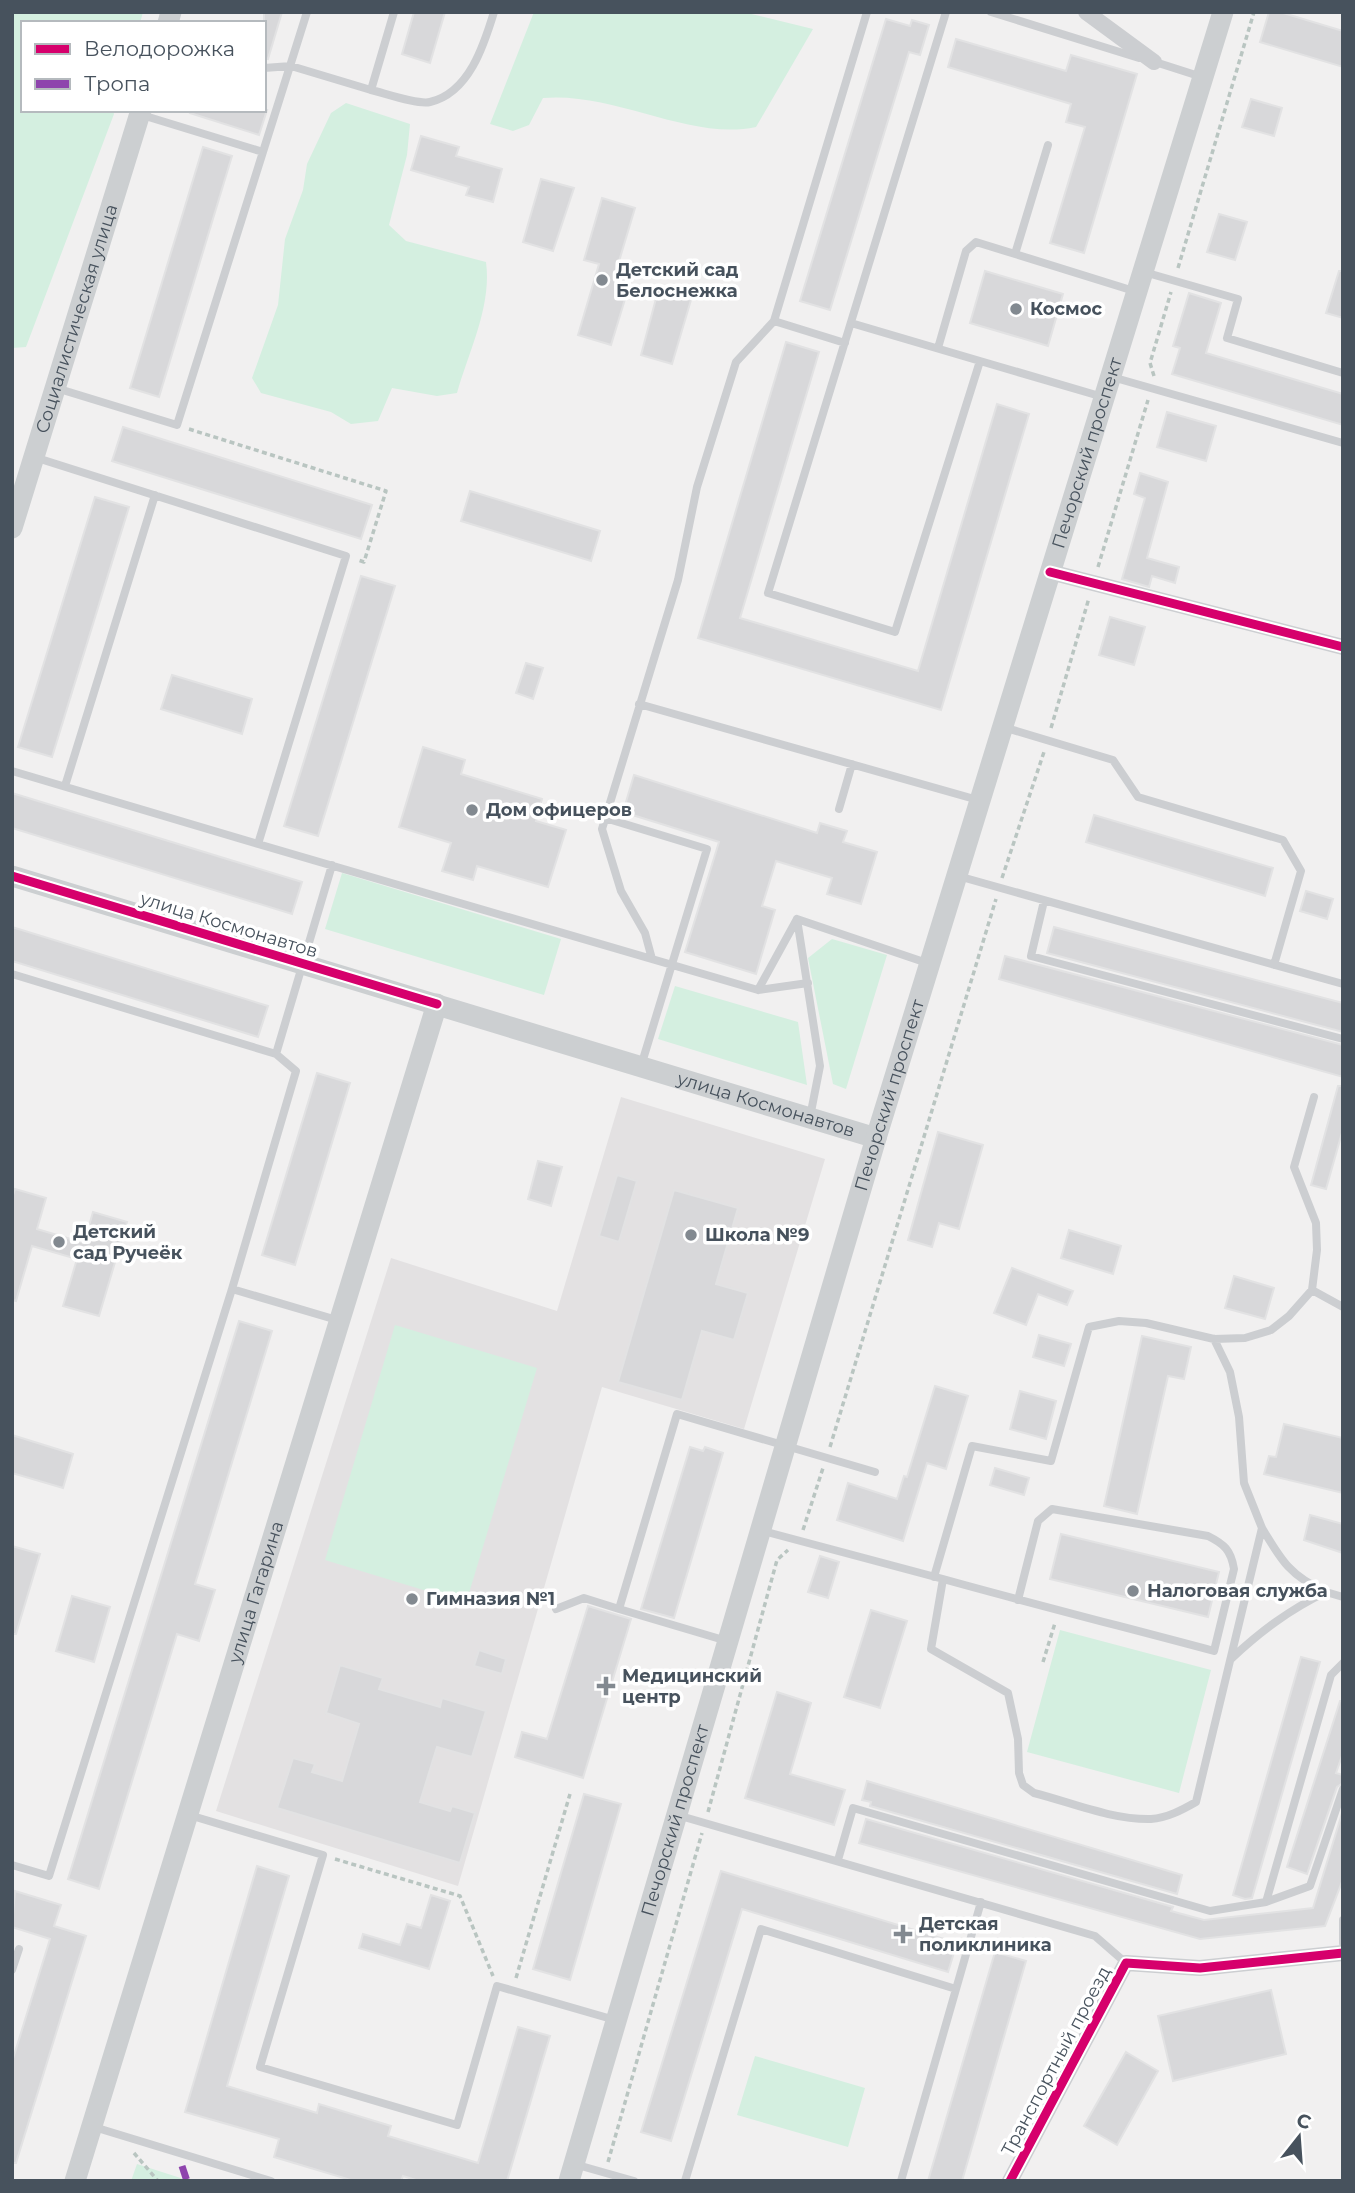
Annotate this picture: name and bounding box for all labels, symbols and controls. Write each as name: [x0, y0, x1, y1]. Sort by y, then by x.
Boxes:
legend: [21, 21, 266, 112]
text: Велодорожка: [84, 36, 235, 61]
text: Тропа: [84, 71, 150, 96]
street label: Социалистическая улица: [31, 202, 122, 436]
place label: Детский сад Белоснежка: [616, 259, 739, 302]
marker: Детский сад Белоснежка: [594, 272, 610, 288]
place label: Космос: [1030, 298, 1103, 320]
marker: Космос: [1008, 301, 1024, 317]
street label: Печорский проспект: [1047, 354, 1127, 551]
place label: Дом офицеров: [486, 799, 632, 821]
marker: Дом офицеров: [464, 802, 480, 818]
street label: улица Космонавтов: [137, 887, 320, 962]
street label: Печорский проспект: [850, 997, 929, 1194]
street label: улица Космонавтов: [674, 1067, 858, 1142]
place label: Детский сад Ручеёк: [73, 1221, 183, 1264]
place label: Школа №9: [705, 1224, 810, 1246]
marker: Школа №9: [683, 1227, 699, 1243]
marker: Детский сад Ручеёк: [51, 1234, 67, 1250]
street label: улица Гагарина: [224, 1518, 288, 1667]
place label: Налоговая служба: [1147, 1580, 1328, 1602]
marker: Налоговая служба: [1125, 1583, 1141, 1599]
place label: Гимназия №1: [426, 1588, 555, 1610]
marker: Гимназия №1: [404, 1591, 420, 1607]
place label: Медицинский центр: [622, 1665, 762, 1708]
marker: Медицинский центр: [596, 1676, 616, 1696]
street label: Печорский проспект: [637, 1721, 714, 1919]
place label: Детская поликлиника: [919, 1913, 1052, 1956]
marker: Детская поликлиника: [893, 1924, 913, 1944]
street label: Транспортный проезд: [997, 1962, 1115, 2159]
north arrow: [1264, 2102, 1334, 2172]
text: С: [1294, 2108, 1314, 2134]

